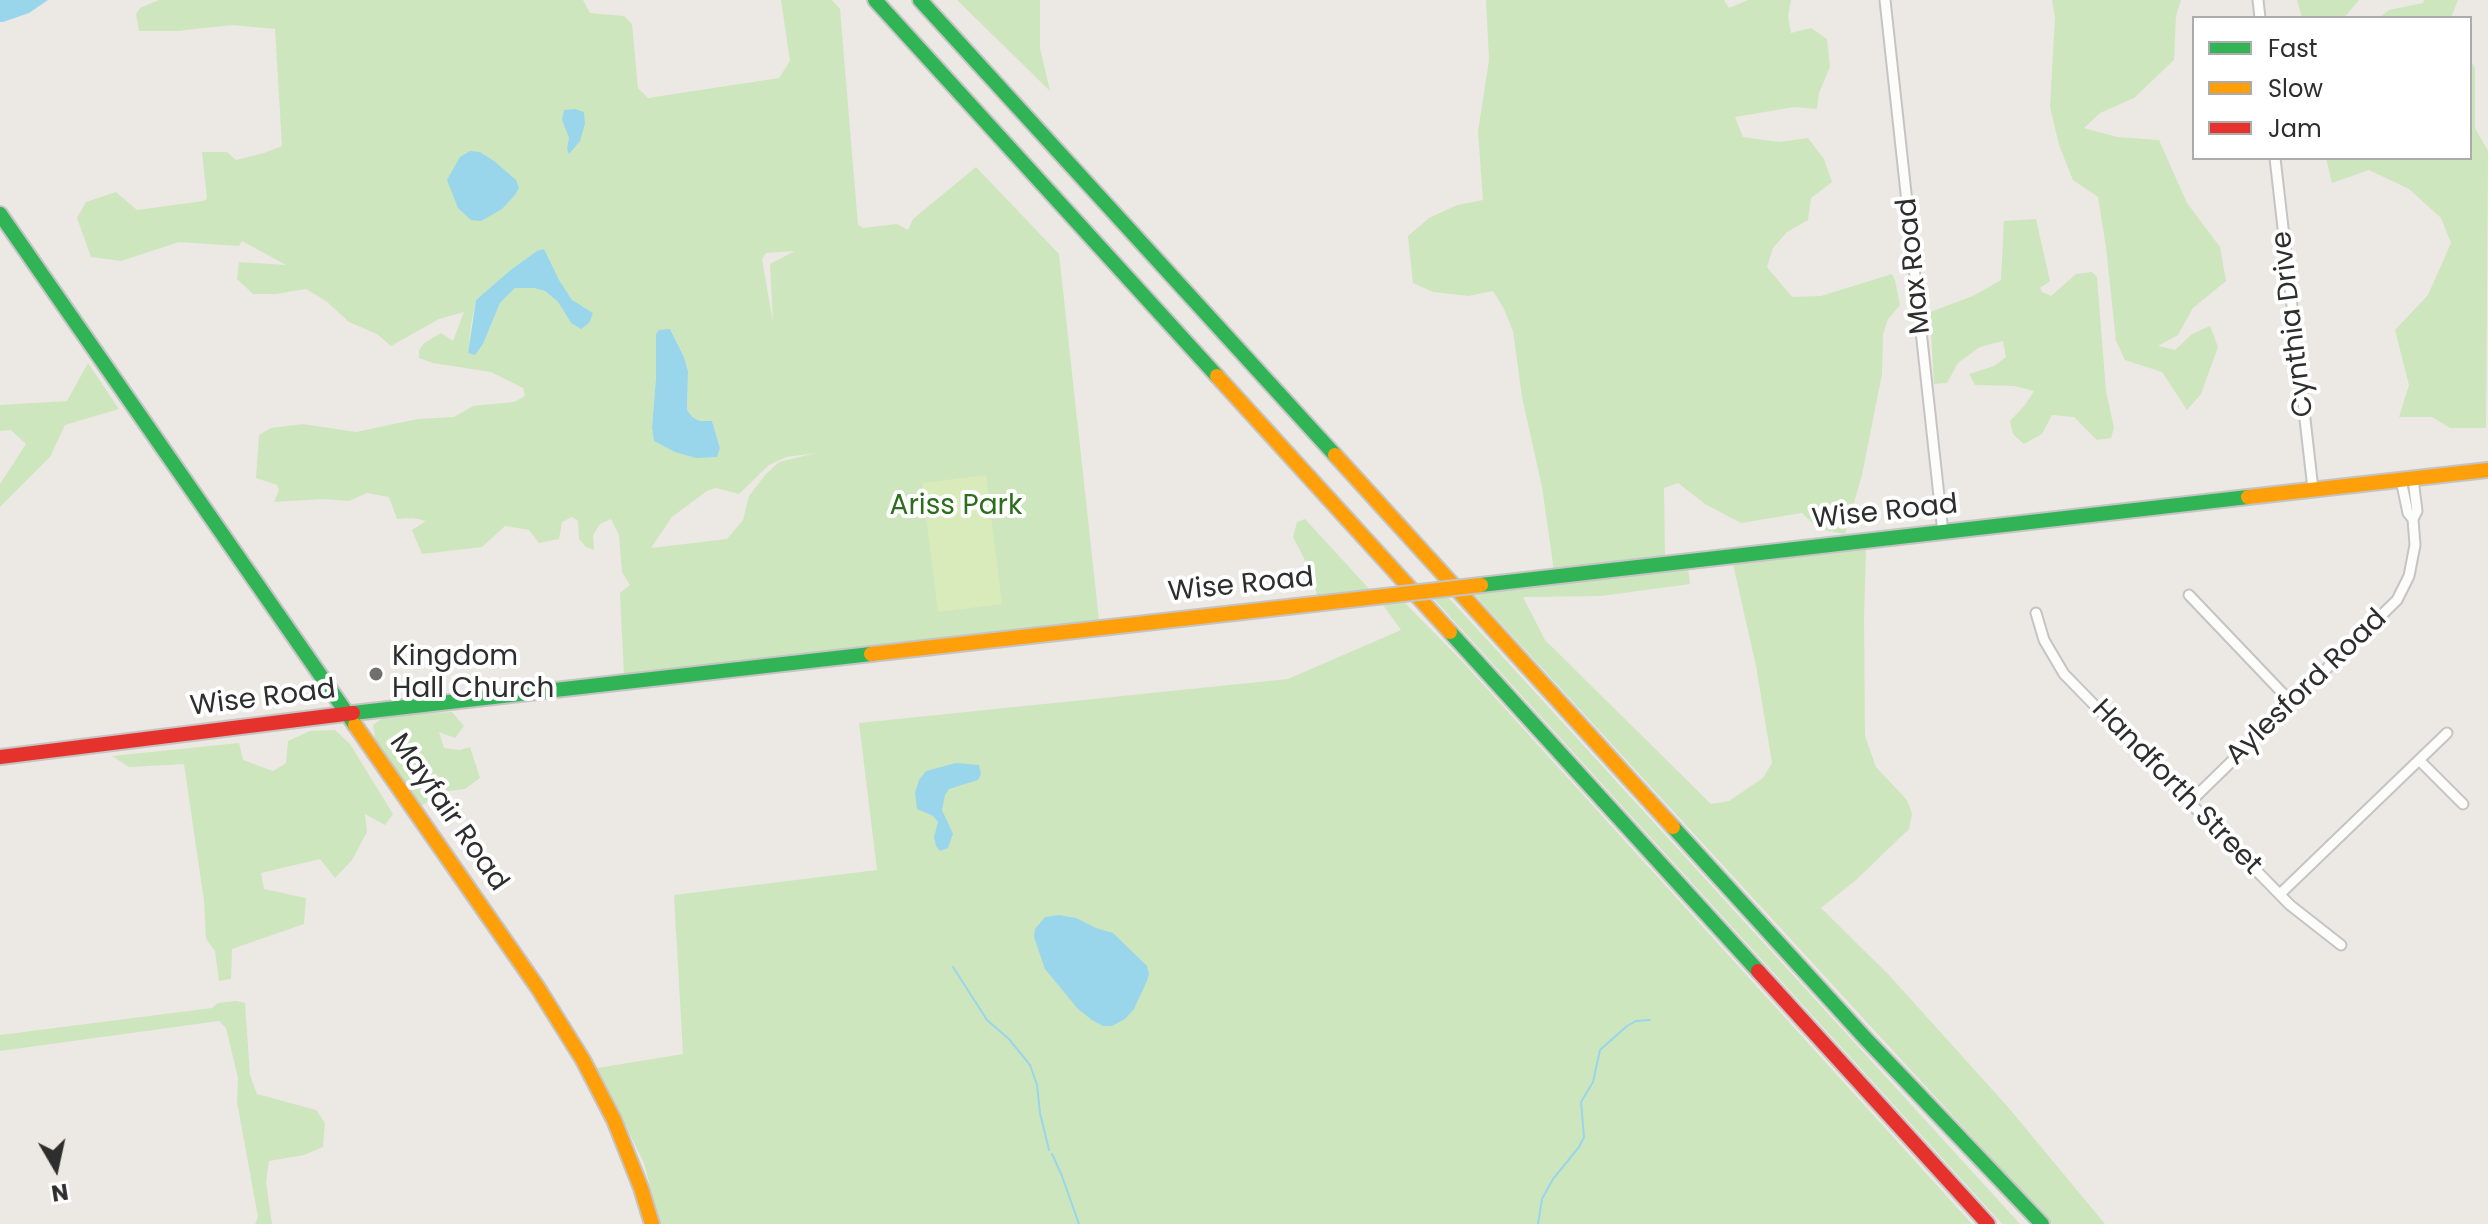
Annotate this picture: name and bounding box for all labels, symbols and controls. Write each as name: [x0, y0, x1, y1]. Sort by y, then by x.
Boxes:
legend: [2192, 16, 2472, 160]
text: Fast: [2268, 32, 2318, 65]
text: Slow: [2268, 72, 2323, 105]
text: Jam: [2268, 112, 2322, 145]
street label: Max Road: [1891, 196, 1939, 336]
street label: Cynthia Drive: [2266, 229, 2322, 419]
street label: Wise Road: [1810, 489, 1960, 537]
park label: Ariss Park: [890, 490, 1022, 524]
street label: Wise Road: [1166, 562, 1316, 610]
street label: Aylesford Road: [2220, 603, 2394, 773]
place label: Kingdom Hall Church: [392, 641, 554, 707]
marker: Kingdom Hall Church: [367, 665, 385, 683]
street label: Wise Road: [188, 673, 338, 725]
street label: Handforth Street: [2084, 693, 2268, 883]
street label: Mayfair Road: [381, 728, 515, 898]
north arrow: [16, 1128, 96, 1208]
text: N: [49, 1176, 70, 1209]

